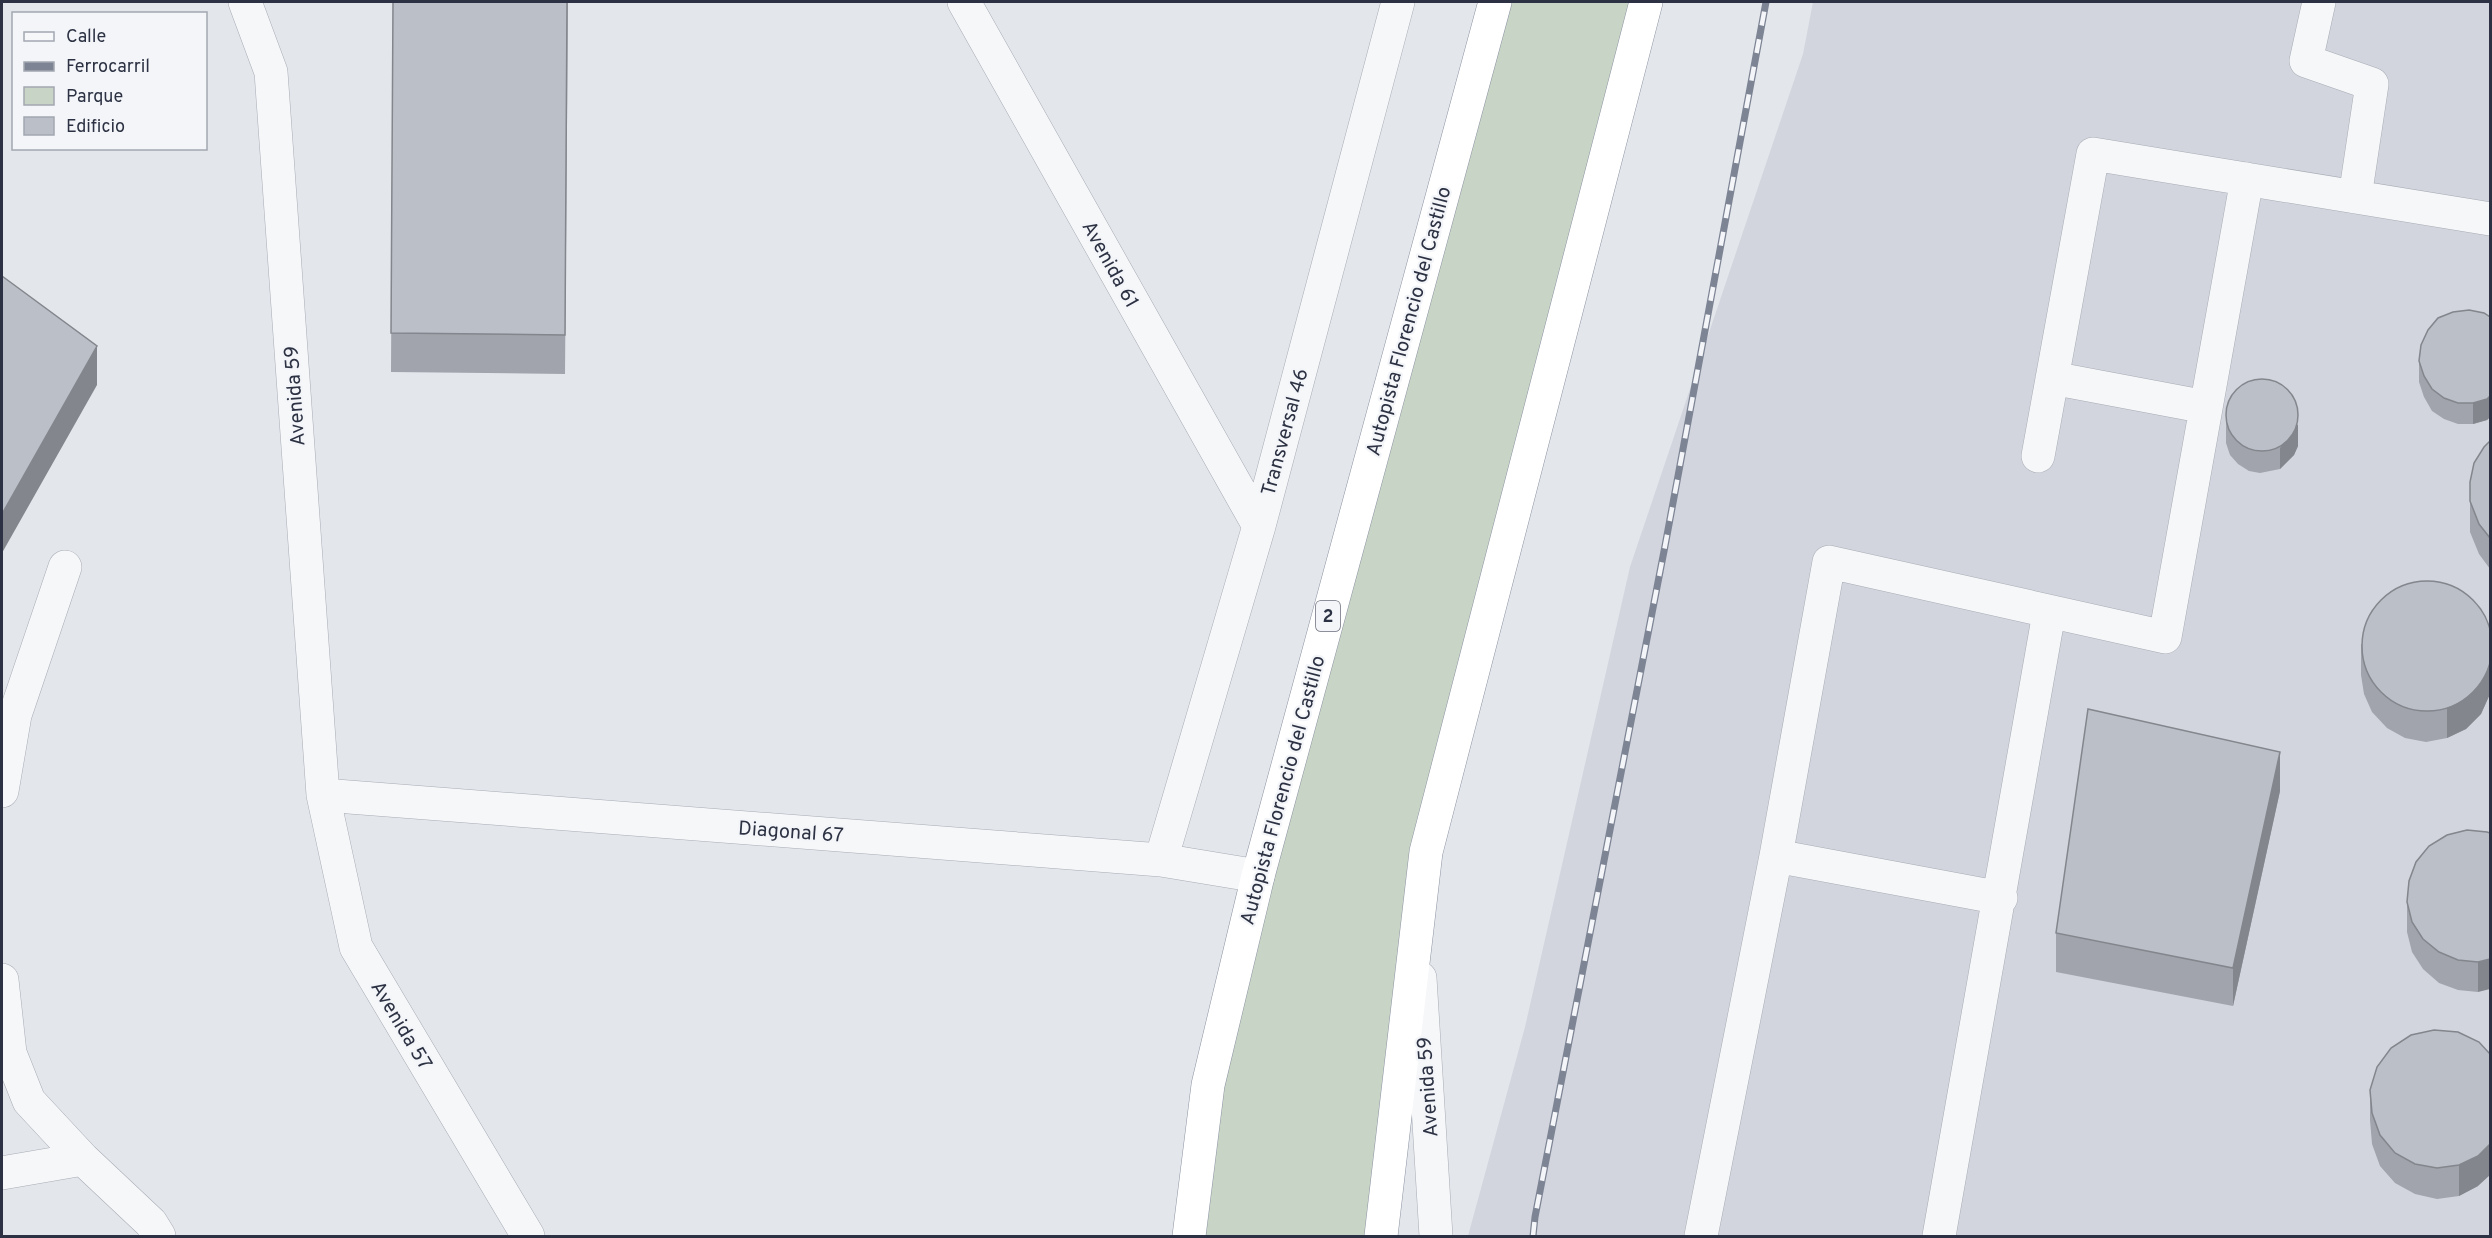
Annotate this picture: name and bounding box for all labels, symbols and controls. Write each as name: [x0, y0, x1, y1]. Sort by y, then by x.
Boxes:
legend: [12, 12, 207, 150]
text: Calle: [66, 26, 106, 49]
text: Ferrocarril: [66, 56, 150, 79]
text: Parque: [66, 86, 123, 109]
text: Edificio: [66, 116, 125, 139]
street label: Autopista Florencio del Castillo: [1361, 184, 1458, 459]
street label: Avenida 61: [1075, 217, 1144, 313]
street label: Avenida 59: [280, 345, 312, 447]
street label: Transversal 46: [1256, 366, 1315, 499]
road number: 2: [1316, 601, 1340, 631]
street label: Autopista Florencio del Castillo: [1235, 653, 1332, 928]
street label: Diagonal 67: [737, 816, 844, 850]
street label: Avenida 57: [364, 977, 437, 1075]
street label: Avenida 59: [1413, 1036, 1445, 1138]

